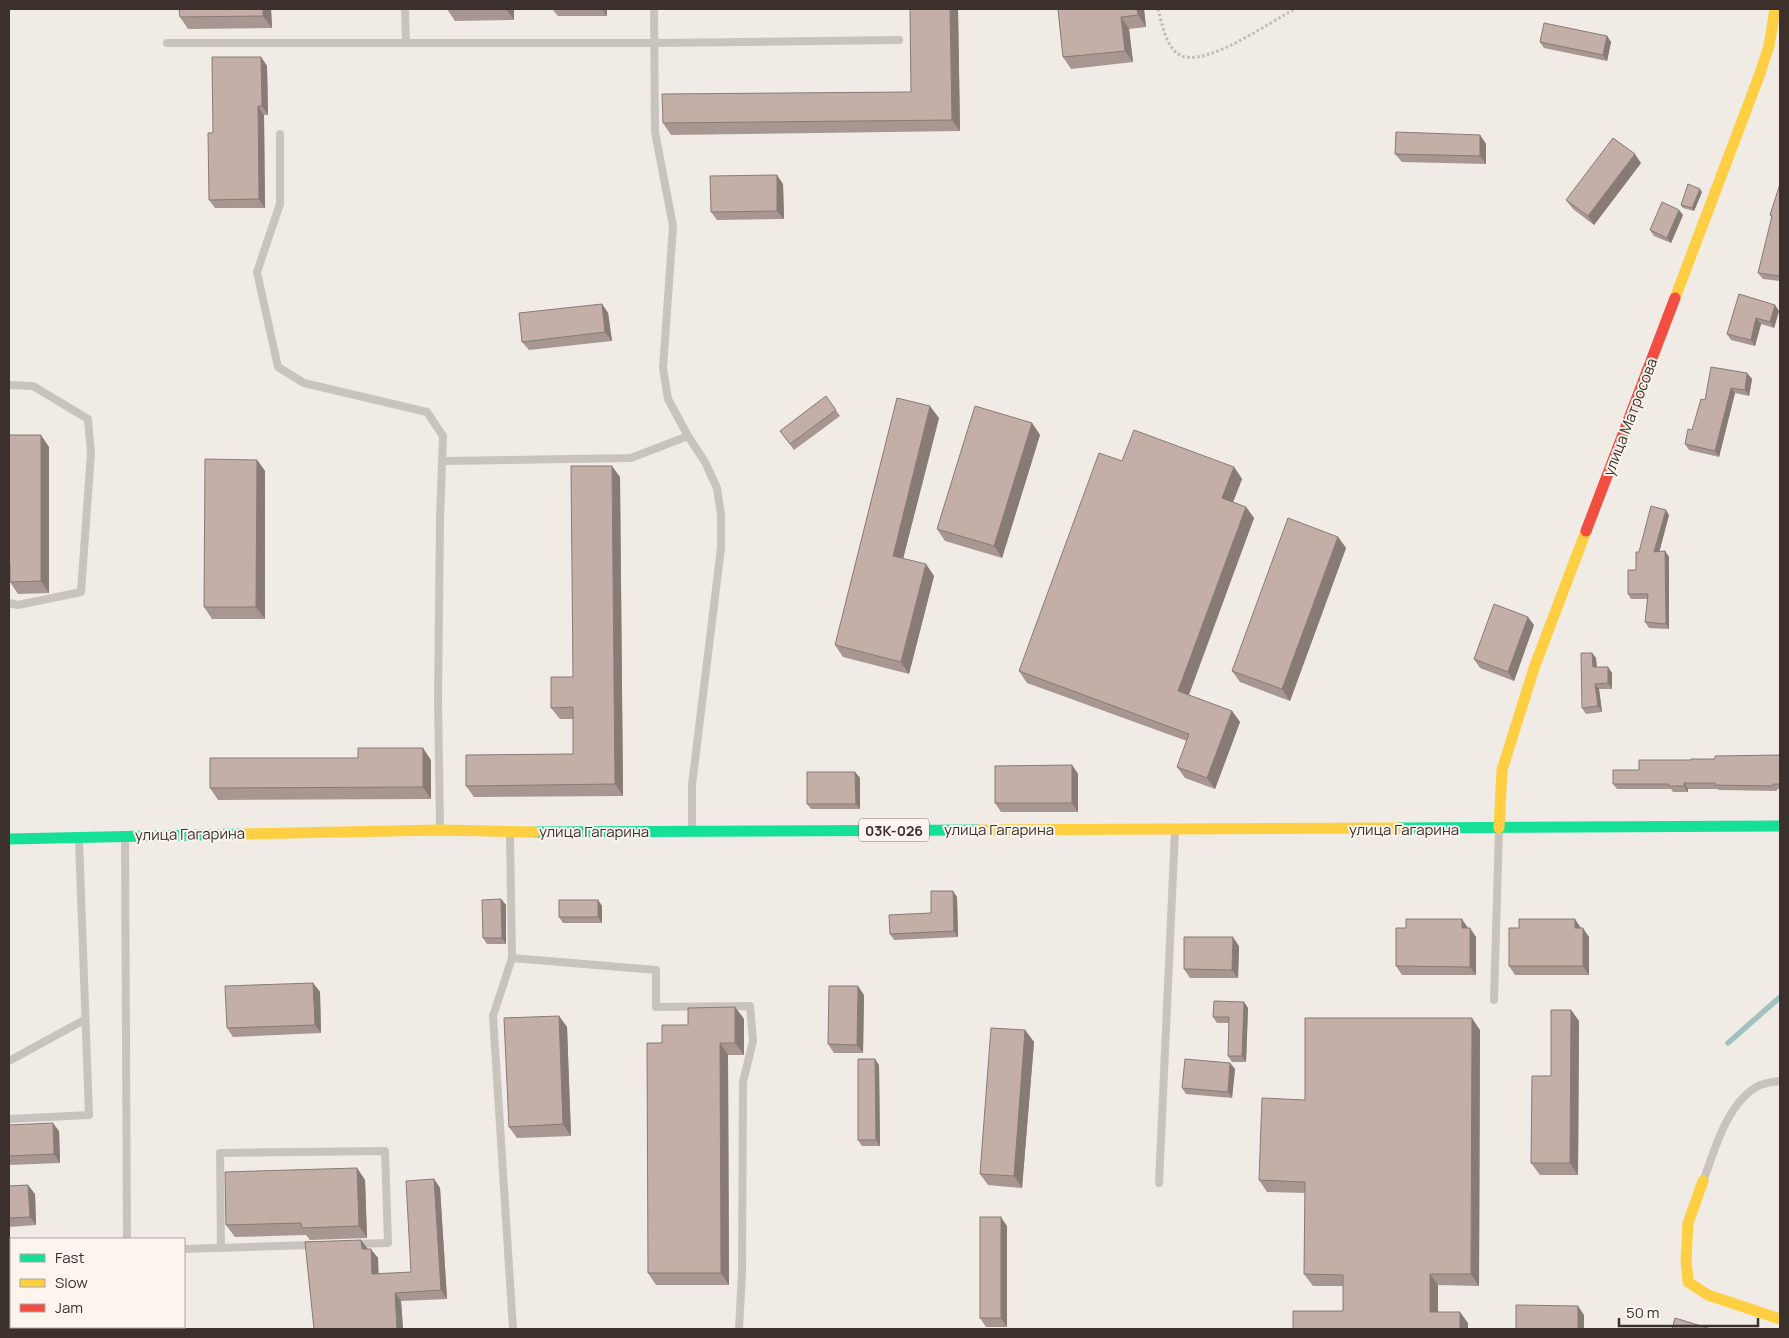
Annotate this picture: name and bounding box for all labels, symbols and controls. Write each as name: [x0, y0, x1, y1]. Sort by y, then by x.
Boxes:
street label: улица Матросова: [1598, 355, 1662, 479]
road number: 03К-026: [859, 818, 929, 842]
street label: улица Гагарина: [944, 819, 1054, 840]
street label: улица Гагарина: [1349, 819, 1459, 840]
street label: улица Гагарина: [539, 821, 649, 842]
street label: улица Гагарина: [135, 823, 245, 845]
legend: [10, 1238, 185, 1328]
text: Fast: [55, 1247, 84, 1268]
text: Slow: [55, 1272, 88, 1293]
scale bar: [1619, 1296, 1758, 1328]
text: Jam: [55, 1297, 83, 1318]
text: 50 m: [1626, 1302, 1660, 1323]

